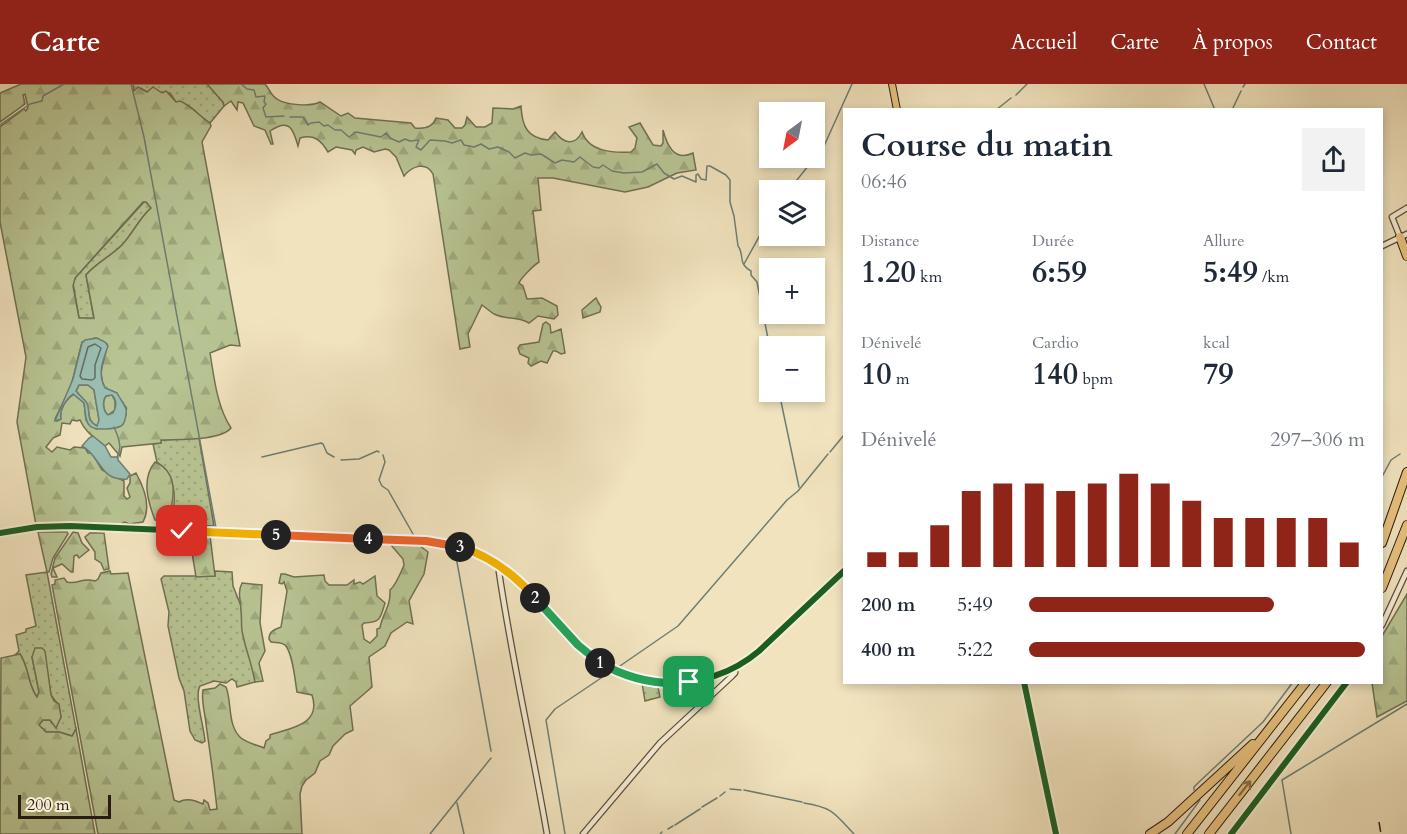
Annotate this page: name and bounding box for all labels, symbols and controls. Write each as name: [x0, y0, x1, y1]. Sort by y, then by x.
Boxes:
text: Carte: [30, 23, 101, 61]
text: Accueil: [1011, 28, 1077, 57]
text: Carte: [1110, 28, 1159, 57]
text: À propos: [1192, 28, 1273, 57]
text: Contact: [1306, 28, 1377, 57]
north arrow: [759, 102, 825, 168]
map controls: [759, 102, 825, 402]
text: Course du matin: [861, 123, 1113, 168]
button: share: [1302, 128, 1365, 191]
text: 06:46: [861, 168, 907, 195]
button: layers: [759, 180, 825, 246]
text: Distance: [861, 230, 919, 252]
text: Durée: [1032, 230, 1074, 252]
text: Allure: [1203, 230, 1244, 252]
text: 1.20: [861, 252, 916, 293]
text: 6:59: [1032, 252, 1087, 293]
text: 5:49: [1203, 252, 1258, 293]
button: +: [759, 258, 825, 324]
text: km: [916, 266, 942, 288]
text: /km: [1258, 266, 1289, 288]
text: Dénivelé: [861, 332, 922, 354]
text: Cardio: [1032, 332, 1079, 354]
text: kcal: [1203, 332, 1230, 354]
button: −: [759, 336, 825, 402]
text: 10: [861, 354, 892, 395]
text: 140: [1032, 354, 1078, 395]
text: 79: [1203, 354, 1234, 395]
text: m: [892, 368, 910, 390]
text: bpm: [1078, 368, 1113, 390]
text: Dénivelé: [861, 426, 937, 453]
text: 297–306 m: [1270, 426, 1365, 453]
pin: [156, 505, 207, 556]
icon: check: [165, 514, 198, 547]
pin: 5: [261, 520, 291, 550]
text: 5: [272, 524, 280, 546]
pin: 4: [353, 524, 383, 554]
text: 4: [364, 528, 372, 550]
pin: 3: [445, 532, 475, 562]
text: 3: [456, 536, 464, 558]
pin: 2: [520, 583, 550, 613]
text: 2: [531, 587, 539, 609]
text: 200 m: [861, 591, 916, 618]
text: 5:49: [957, 591, 993, 618]
text: 400 m: [861, 636, 916, 663]
text: 5:22: [957, 636, 993, 663]
pin: 1: [585, 648, 615, 678]
text: 1: [596, 652, 604, 674]
pin: [663, 656, 714, 707]
icon: arrive: [672, 665, 705, 698]
one-way arrow: [1239, 780, 1252, 796]
scale bar: [18, 792, 111, 820]
text: 200 m: [27, 794, 69, 816]

